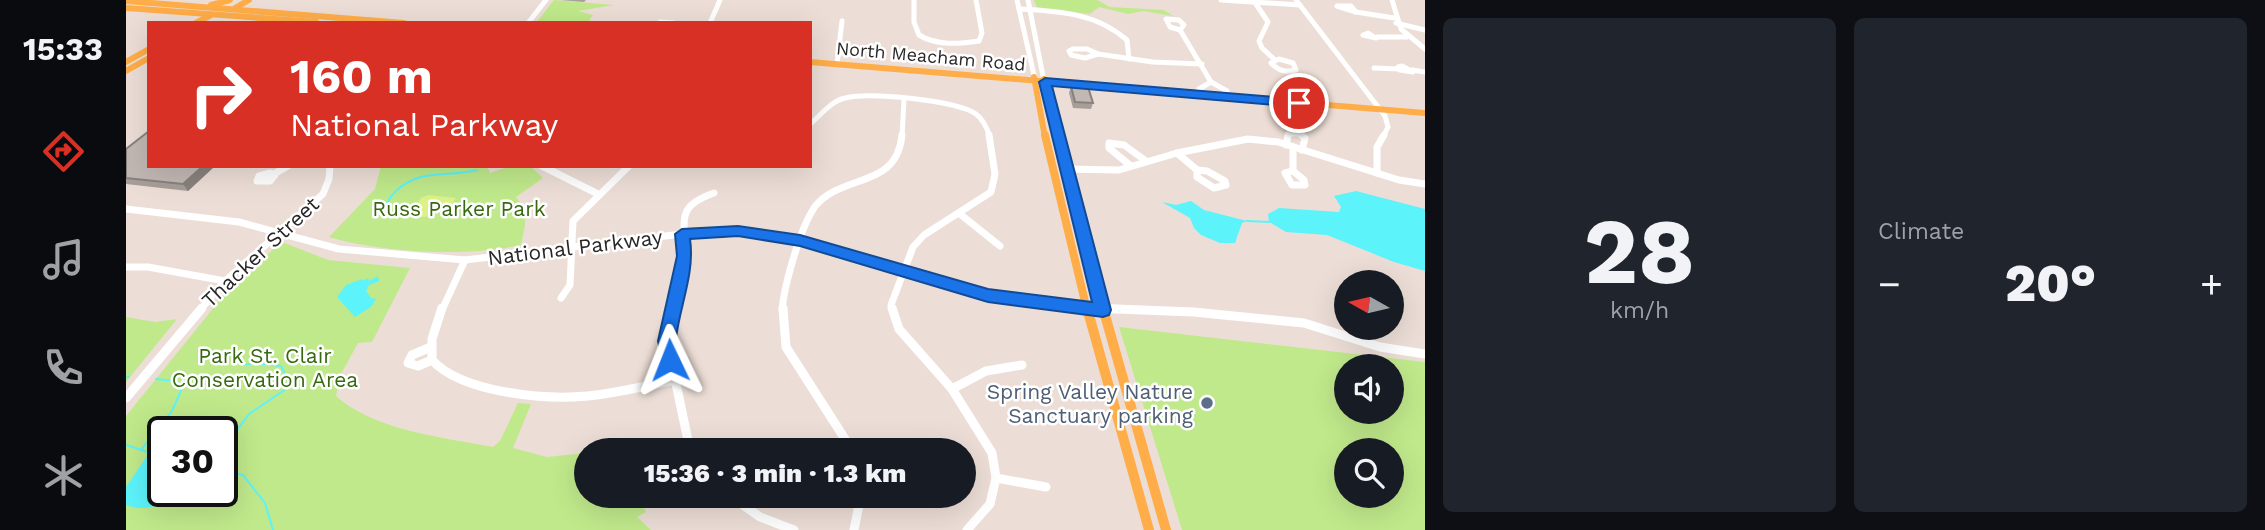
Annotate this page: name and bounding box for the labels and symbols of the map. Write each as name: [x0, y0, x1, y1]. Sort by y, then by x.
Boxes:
street label: North Meacham Road: [835, 37, 1027, 75]
pin: [1269, 73, 1329, 133]
street label: Thacker Street: [196, 191, 324, 313]
park label: Russ Parker Park: [372, 196, 546, 221]
street label: National Parkway: [486, 224, 664, 270]
north arrow: [1334, 270, 1404, 340]
position arrow: [633, 323, 707, 397]
park label: Park St. Clair Conservation Area: [172, 343, 358, 392]
place label: Spring Valley Nature Sanctuary parking: [987, 379, 1194, 428]
marker: Spring Valley Nature Sanctuary parking: [1199, 395, 1215, 411]
speed limit sign: 30: [147, 416, 238, 507]

